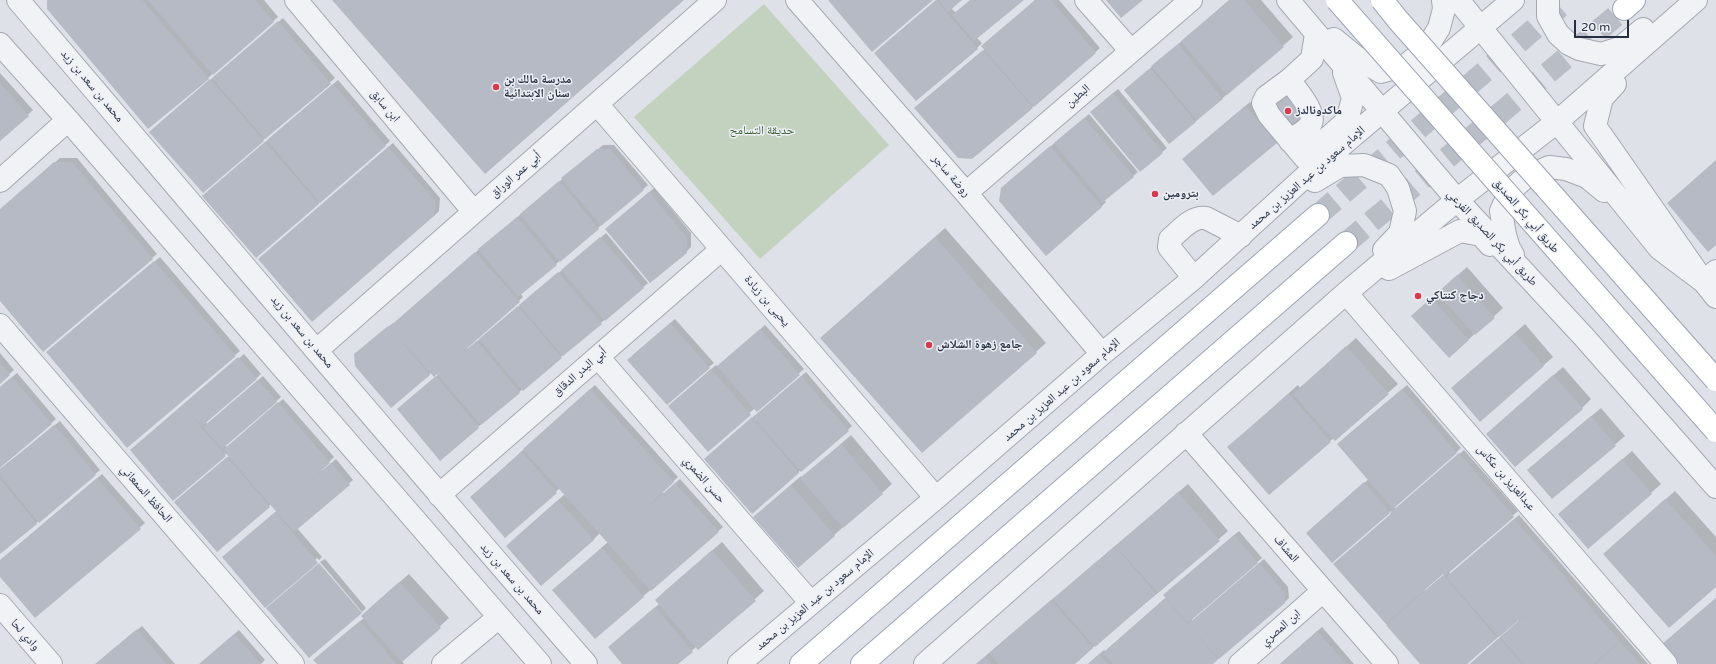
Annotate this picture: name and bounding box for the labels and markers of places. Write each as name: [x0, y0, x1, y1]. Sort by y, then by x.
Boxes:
place label: مدرسة مالك بن سنان الابتدائية: [504, 73, 571, 101]
marker: مدرسة مالك بن سنان الابتدائية: [491, 82, 501, 92]
place label: ماكدونالدز: [1296, 104, 1342, 118]
marker: ماكدونالدز: [1283, 106, 1293, 116]
place label: بترومين: [1163, 187, 1199, 201]
marker: بترومين: [1150, 189, 1160, 199]
place label: دجاج كنتاكي: [1426, 289, 1484, 303]
marker: دجاج كنتاكي: [1413, 291, 1423, 301]
place label: جامع زهوة الشلاش: [937, 338, 1022, 352]
marker: جامع زهوة الشلاش: [924, 340, 934, 350]

